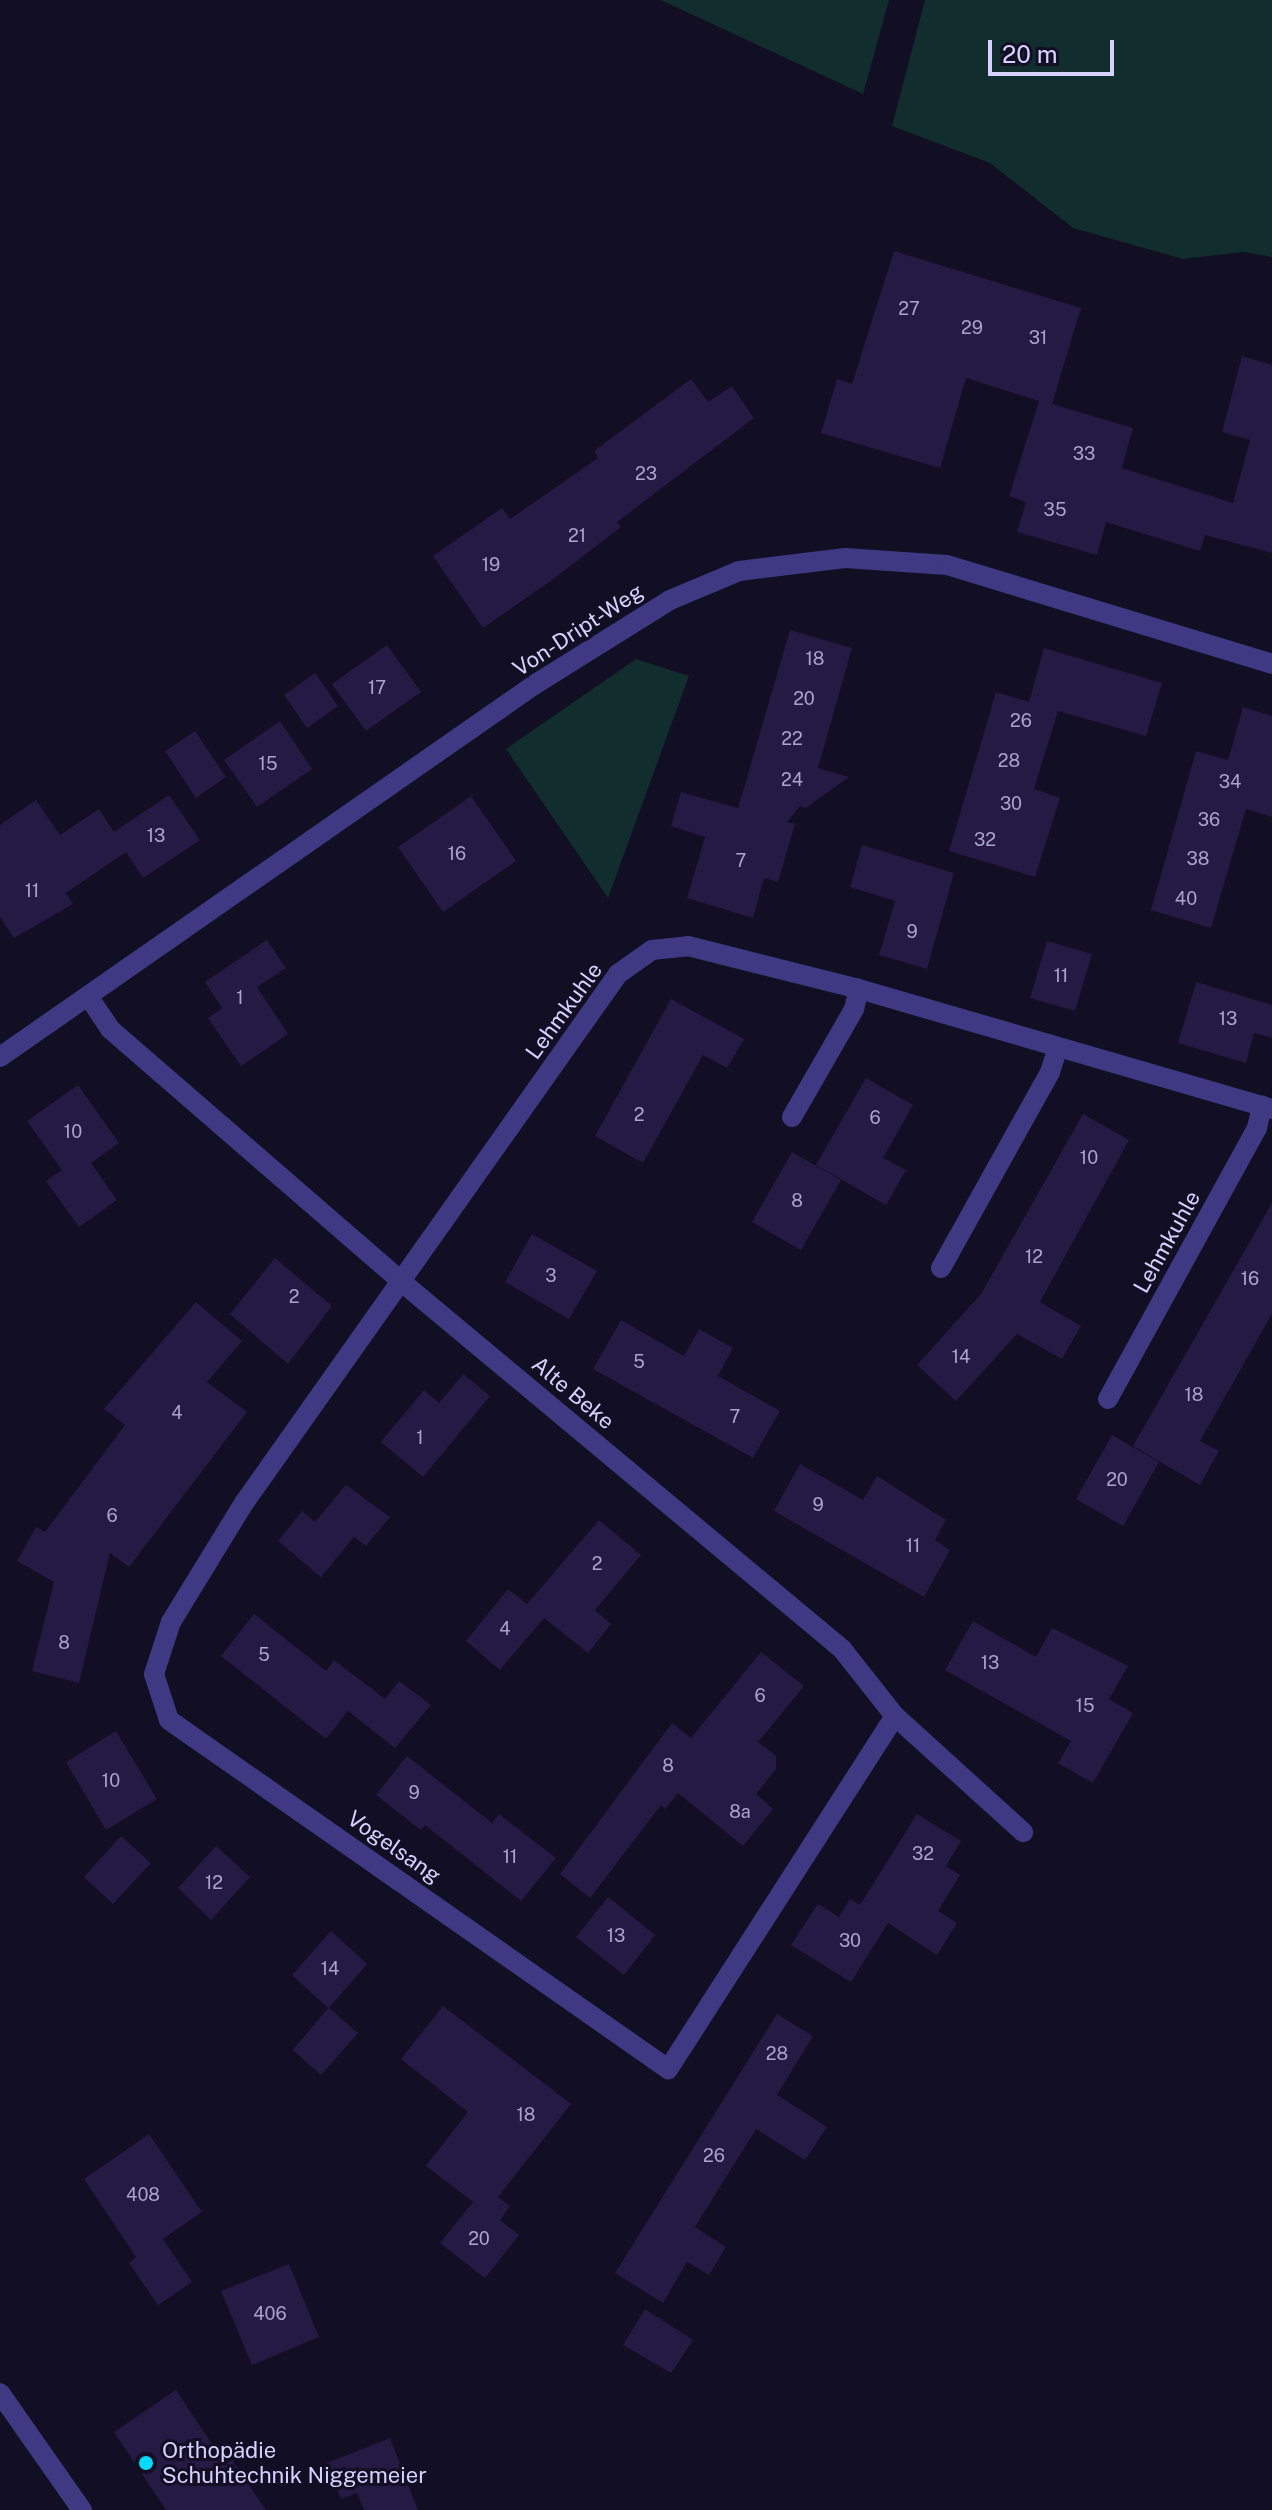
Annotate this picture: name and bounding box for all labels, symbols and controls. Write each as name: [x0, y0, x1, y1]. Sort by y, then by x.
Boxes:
scale bar: [992, 24, 1118, 74]
text: 20 m: [1002, 40, 1058, 68]
house number: 27: [898, 298, 920, 320]
house number: 29: [961, 317, 983, 339]
house number: 31: [1029, 327, 1047, 349]
house number: 33: [1073, 443, 1095, 465]
house number: 23: [635, 463, 657, 485]
house number: 35: [1044, 499, 1066, 521]
house number: 21: [568, 525, 586, 547]
house number: 19: [482, 554, 500, 576]
street label: Von-Dript-Weg: [508, 578, 648, 682]
house number: 18: [806, 648, 824, 670]
house number: 17: [368, 677, 386, 699]
house number: 20: [793, 688, 815, 710]
house number: 26: [1010, 710, 1032, 732]
house number: 22: [781, 728, 803, 750]
house number: 28: [998, 750, 1020, 772]
house number: 15: [259, 753, 277, 775]
house number: 24: [781, 769, 803, 791]
house number: 34: [1219, 771, 1241, 793]
house number: 30: [1000, 793, 1022, 815]
house number: 36: [1198, 809, 1220, 831]
house number: 13: [147, 825, 165, 847]
house number: 32: [974, 829, 996, 851]
house number: 16: [448, 843, 466, 865]
house number: 38: [1187, 848, 1209, 870]
house number: 7: [736, 850, 746, 872]
house number: 11: [25, 880, 39, 902]
house number: 40: [1175, 888, 1197, 910]
house number: 9: [906, 921, 918, 943]
street label: Lehmkuhle: [520, 958, 608, 1064]
house number: 11: [1054, 965, 1068, 987]
house number: 1: [236, 987, 244, 1009]
house number: 13: [1219, 1008, 1237, 1030]
house number: 2: [634, 1104, 644, 1126]
house number: 6: [869, 1107, 881, 1129]
house number: 10: [64, 1121, 82, 1143]
house number: 10: [1080, 1147, 1098, 1169]
street label: Lehmkuhle: [1128, 1186, 1206, 1298]
house number: 8: [791, 1190, 803, 1212]
house number: 12: [1025, 1246, 1043, 1268]
house number: 3: [545, 1265, 557, 1287]
house number: 16: [1241, 1268, 1259, 1290]
house number: 2: [289, 1286, 299, 1308]
house number: 14: [952, 1346, 970, 1368]
street label: Alte Beke: [527, 1351, 619, 1435]
house number: 5: [633, 1351, 645, 1373]
house number: 18: [1185, 1384, 1203, 1406]
house number: 4: [171, 1402, 183, 1424]
house number: 7: [730, 1406, 740, 1428]
house number: 1: [416, 1427, 424, 1449]
house number: 20: [1106, 1469, 1128, 1491]
house number: 9: [812, 1494, 824, 1516]
house number: 6: [106, 1505, 118, 1527]
house number: 11: [906, 1535, 920, 1557]
house number: 2: [592, 1553, 602, 1575]
house number: 4: [499, 1618, 511, 1640]
house number: 8: [58, 1632, 70, 1654]
house number: 5: [258, 1644, 270, 1666]
house number: 13: [981, 1652, 999, 1674]
house number: 6: [754, 1685, 766, 1707]
house number: 15: [1076, 1695, 1094, 1717]
house number: 8: [662, 1755, 674, 1777]
house number: 10: [102, 1770, 120, 1792]
house number: 9: [408, 1782, 420, 1804]
house number: 8a: [729, 1801, 751, 1823]
street label: Vogelsang: [342, 1805, 446, 1889]
house number: 32: [912, 1843, 934, 1865]
house number: 11: [503, 1846, 517, 1868]
house number: 12: [205, 1872, 223, 1894]
house number: 13: [607, 1925, 625, 1947]
house number: 30: [839, 1930, 861, 1952]
house number: 14: [321, 1958, 339, 1980]
house number: 28: [766, 2043, 788, 2065]
house number: 18: [517, 2104, 535, 2126]
house number: 26: [703, 2145, 725, 2167]
house number: 408: [126, 2184, 160, 2206]
house number: 20: [468, 2228, 490, 2250]
house number: 406: [253, 2303, 287, 2325]
place label: Orthopädie Schuhtechnik Niggemeier: [162, 2437, 427, 2488]
marker: Orthopädie Schuhtechnik Niggemeier: [137, 2454, 155, 2472]

